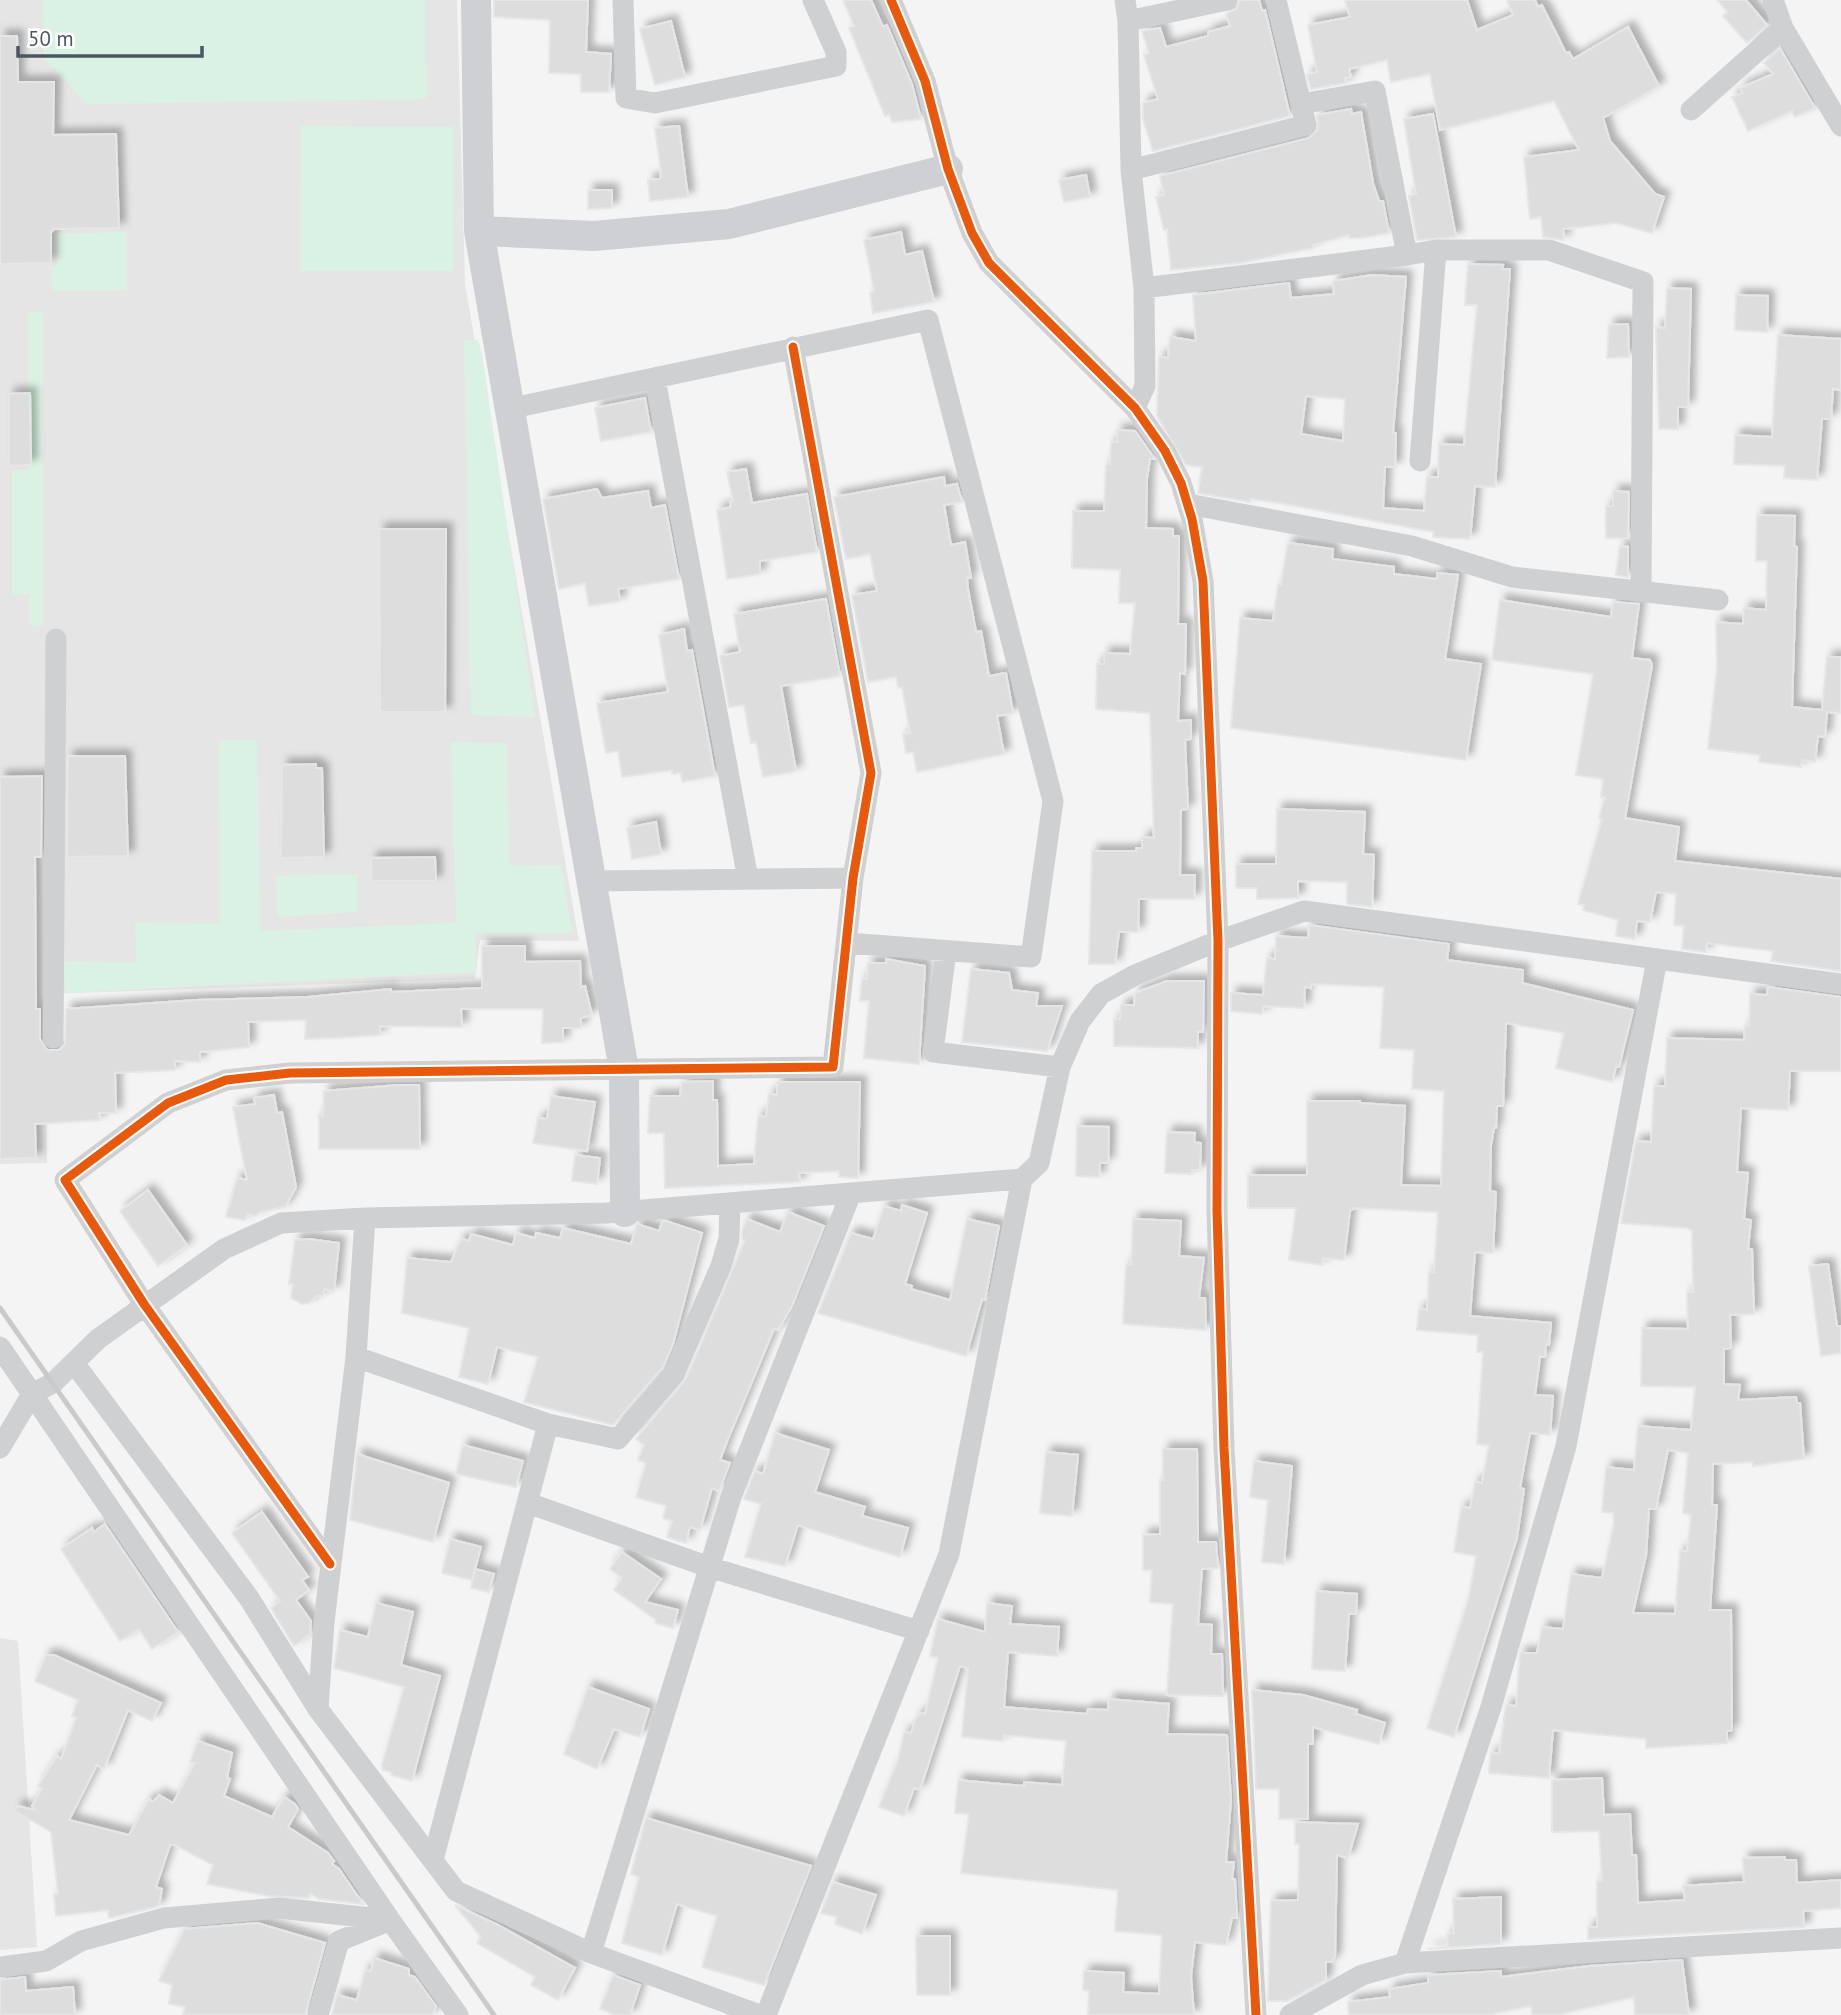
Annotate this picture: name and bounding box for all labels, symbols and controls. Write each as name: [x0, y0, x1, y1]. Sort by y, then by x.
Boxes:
scale bar: [18, 14, 201, 58]
text: 50 m: [28, 25, 74, 52]

